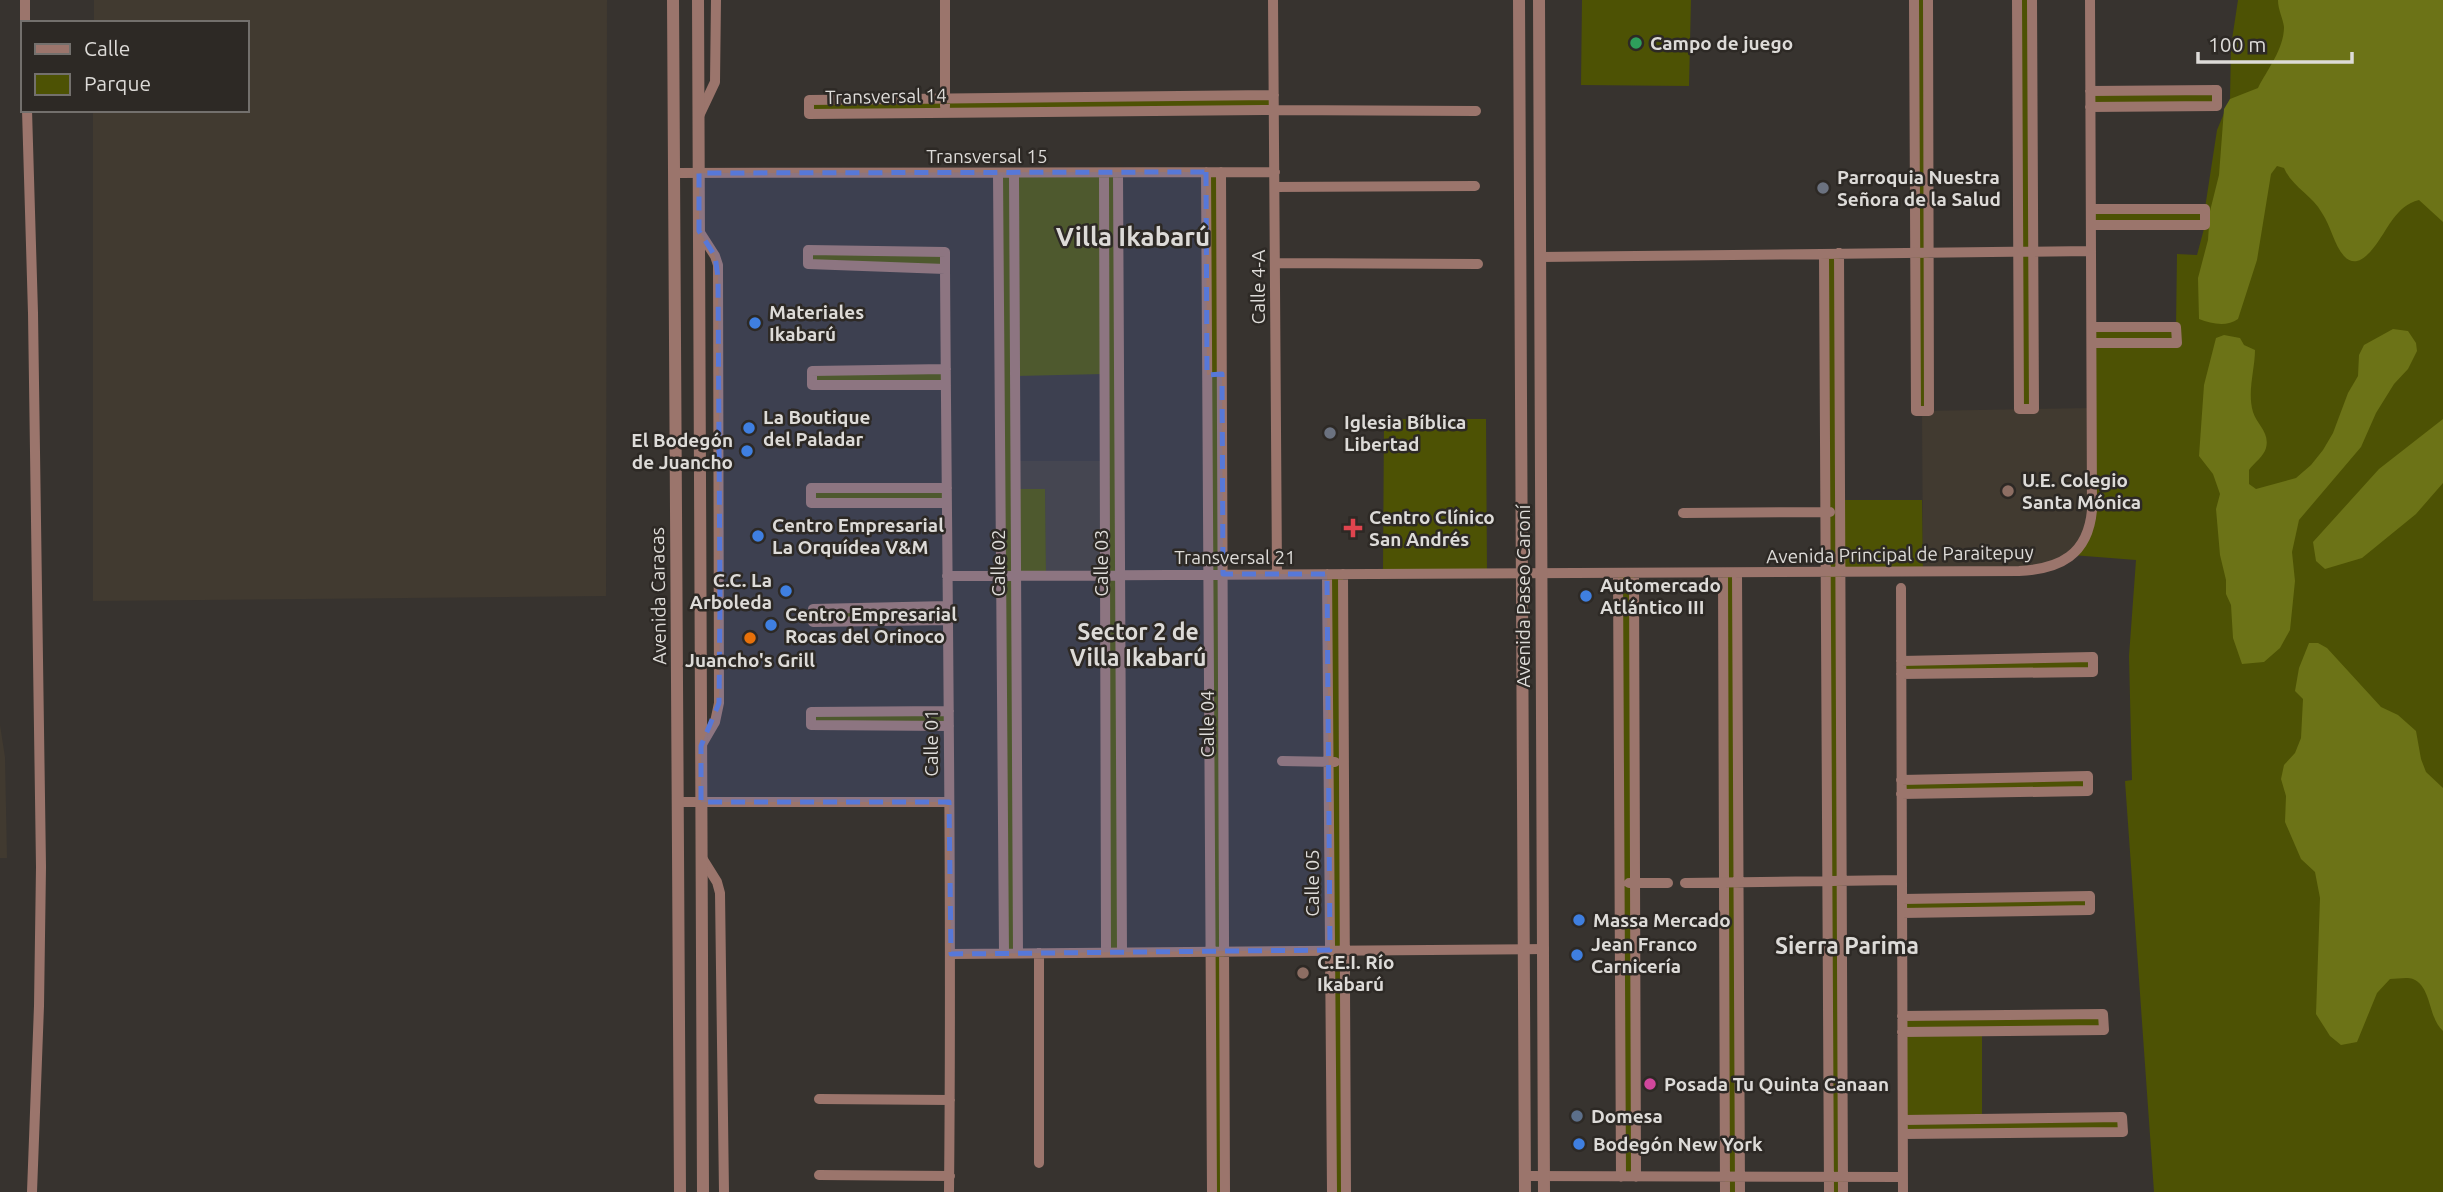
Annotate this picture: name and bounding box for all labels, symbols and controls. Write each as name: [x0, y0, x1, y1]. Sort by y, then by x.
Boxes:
legend: [21, 21, 248, 112]
scale bar: [2198, 21, 2352, 65]
place label: Campo de juego: [1650, 32, 1793, 54]
text: 100 m: [2208, 32, 2266, 56]
marker: Campo de juego: [1628, 35, 1644, 51]
text: Calle: [84, 36, 130, 60]
text: Parque: [84, 71, 151, 95]
street label: Transversal 14: [825, 84, 947, 108]
street label: Transversal 15: [926, 145, 1048, 167]
place label: Parroquia Nuestra Señora de la Salud: [1837, 166, 2001, 210]
marker: Parroquia Nuestra Señora de la Salud: [1815, 180, 1831, 196]
district label: Villa Ikabarú: [1056, 222, 1210, 251]
street label: Calle 4-A: [1247, 249, 1269, 324]
place label: Materiales Ikabarú: [769, 301, 864, 345]
marker: Materiales Ikabarú: [747, 315, 763, 331]
place label: La Boutique del Paladar: [763, 406, 871, 450]
place label: Iglesia Bíblica Libertad: [1344, 411, 1466, 455]
marker: La Boutique del Paladar: [741, 420, 757, 436]
marker: Iglesia Bíblica Libertad: [1322, 425, 1338, 441]
place label: El Bodegón de Juancho: [631, 429, 733, 473]
marker: El Bodegón de Juancho: [739, 443, 755, 459]
place label: U.E. Colegio Santa Mónica: [2022, 469, 2141, 513]
marker: U.E. Colegio Santa Mónica: [2000, 483, 2016, 499]
street label: Avenida Paseo Caroní: [1512, 504, 1534, 687]
place label: Centro Clínico San Andrés: [1369, 506, 1495, 550]
place label: Centro Empresarial La Orquídea V&M: [772, 514, 944, 558]
marker: Centro Clínico San Andrés: [1343, 518, 1363, 538]
street label: Avenida Caracas: [646, 527, 670, 665]
marker: Centro Empresarial La Orquídea V&M: [750, 528, 766, 544]
street label: Calle 02: [987, 529, 1009, 597]
street label: Calle 03: [1090, 529, 1112, 597]
street label: Avenida Principal de Paraitepuy: [1766, 541, 2034, 567]
street label: Transversal 21: [1174, 546, 1296, 568]
place label: C.C. La Arboleda: [690, 569, 772, 613]
place label: Automercado Atlántico III: [1600, 574, 1721, 618]
marker: C.C. La Arboleda: [778, 583, 794, 599]
marker: Automercado Atlántico III: [1578, 588, 1594, 604]
place label: Centro Empresarial Rocas del Orinoco: [785, 603, 957, 647]
marker: Centro Empresarial Rocas del Orinoco: [763, 617, 779, 633]
district label: Sector 2 de Villa Ikabarú: [1070, 619, 1206, 670]
marker: Juancho's Grill: [742, 630, 758, 646]
place label: Juancho's Grill: [685, 649, 815, 671]
street label: Calle 04: [1196, 690, 1218, 758]
street label: Calle 01: [920, 709, 942, 777]
street label: Calle 05: [1301, 849, 1323, 917]
place label: Massa Mercado: [1593, 909, 1731, 931]
marker: Massa Mercado: [1571, 912, 1587, 928]
place label: Jean Franco Carnicería: [1591, 933, 1698, 977]
district label: Sierra Parima: [1775, 933, 1919, 958]
marker: Jean Franco Carnicería: [1569, 947, 1585, 963]
place label: C.E.I. Río Ikabarú: [1317, 951, 1394, 995]
marker: C.E.I. Río Ikabarú: [1295, 965, 1311, 981]
place label: Posada Tu Quinta Canaan: [1664, 1073, 1889, 1095]
marker: Posada Tu Quinta Canaan: [1642, 1076, 1658, 1092]
place label: Domesa: [1591, 1105, 1663, 1127]
marker: Domesa: [1569, 1108, 1585, 1124]
place label: Bodegón New York: [1593, 1133, 1763, 1155]
marker: Bodegón New York: [1571, 1136, 1587, 1152]

